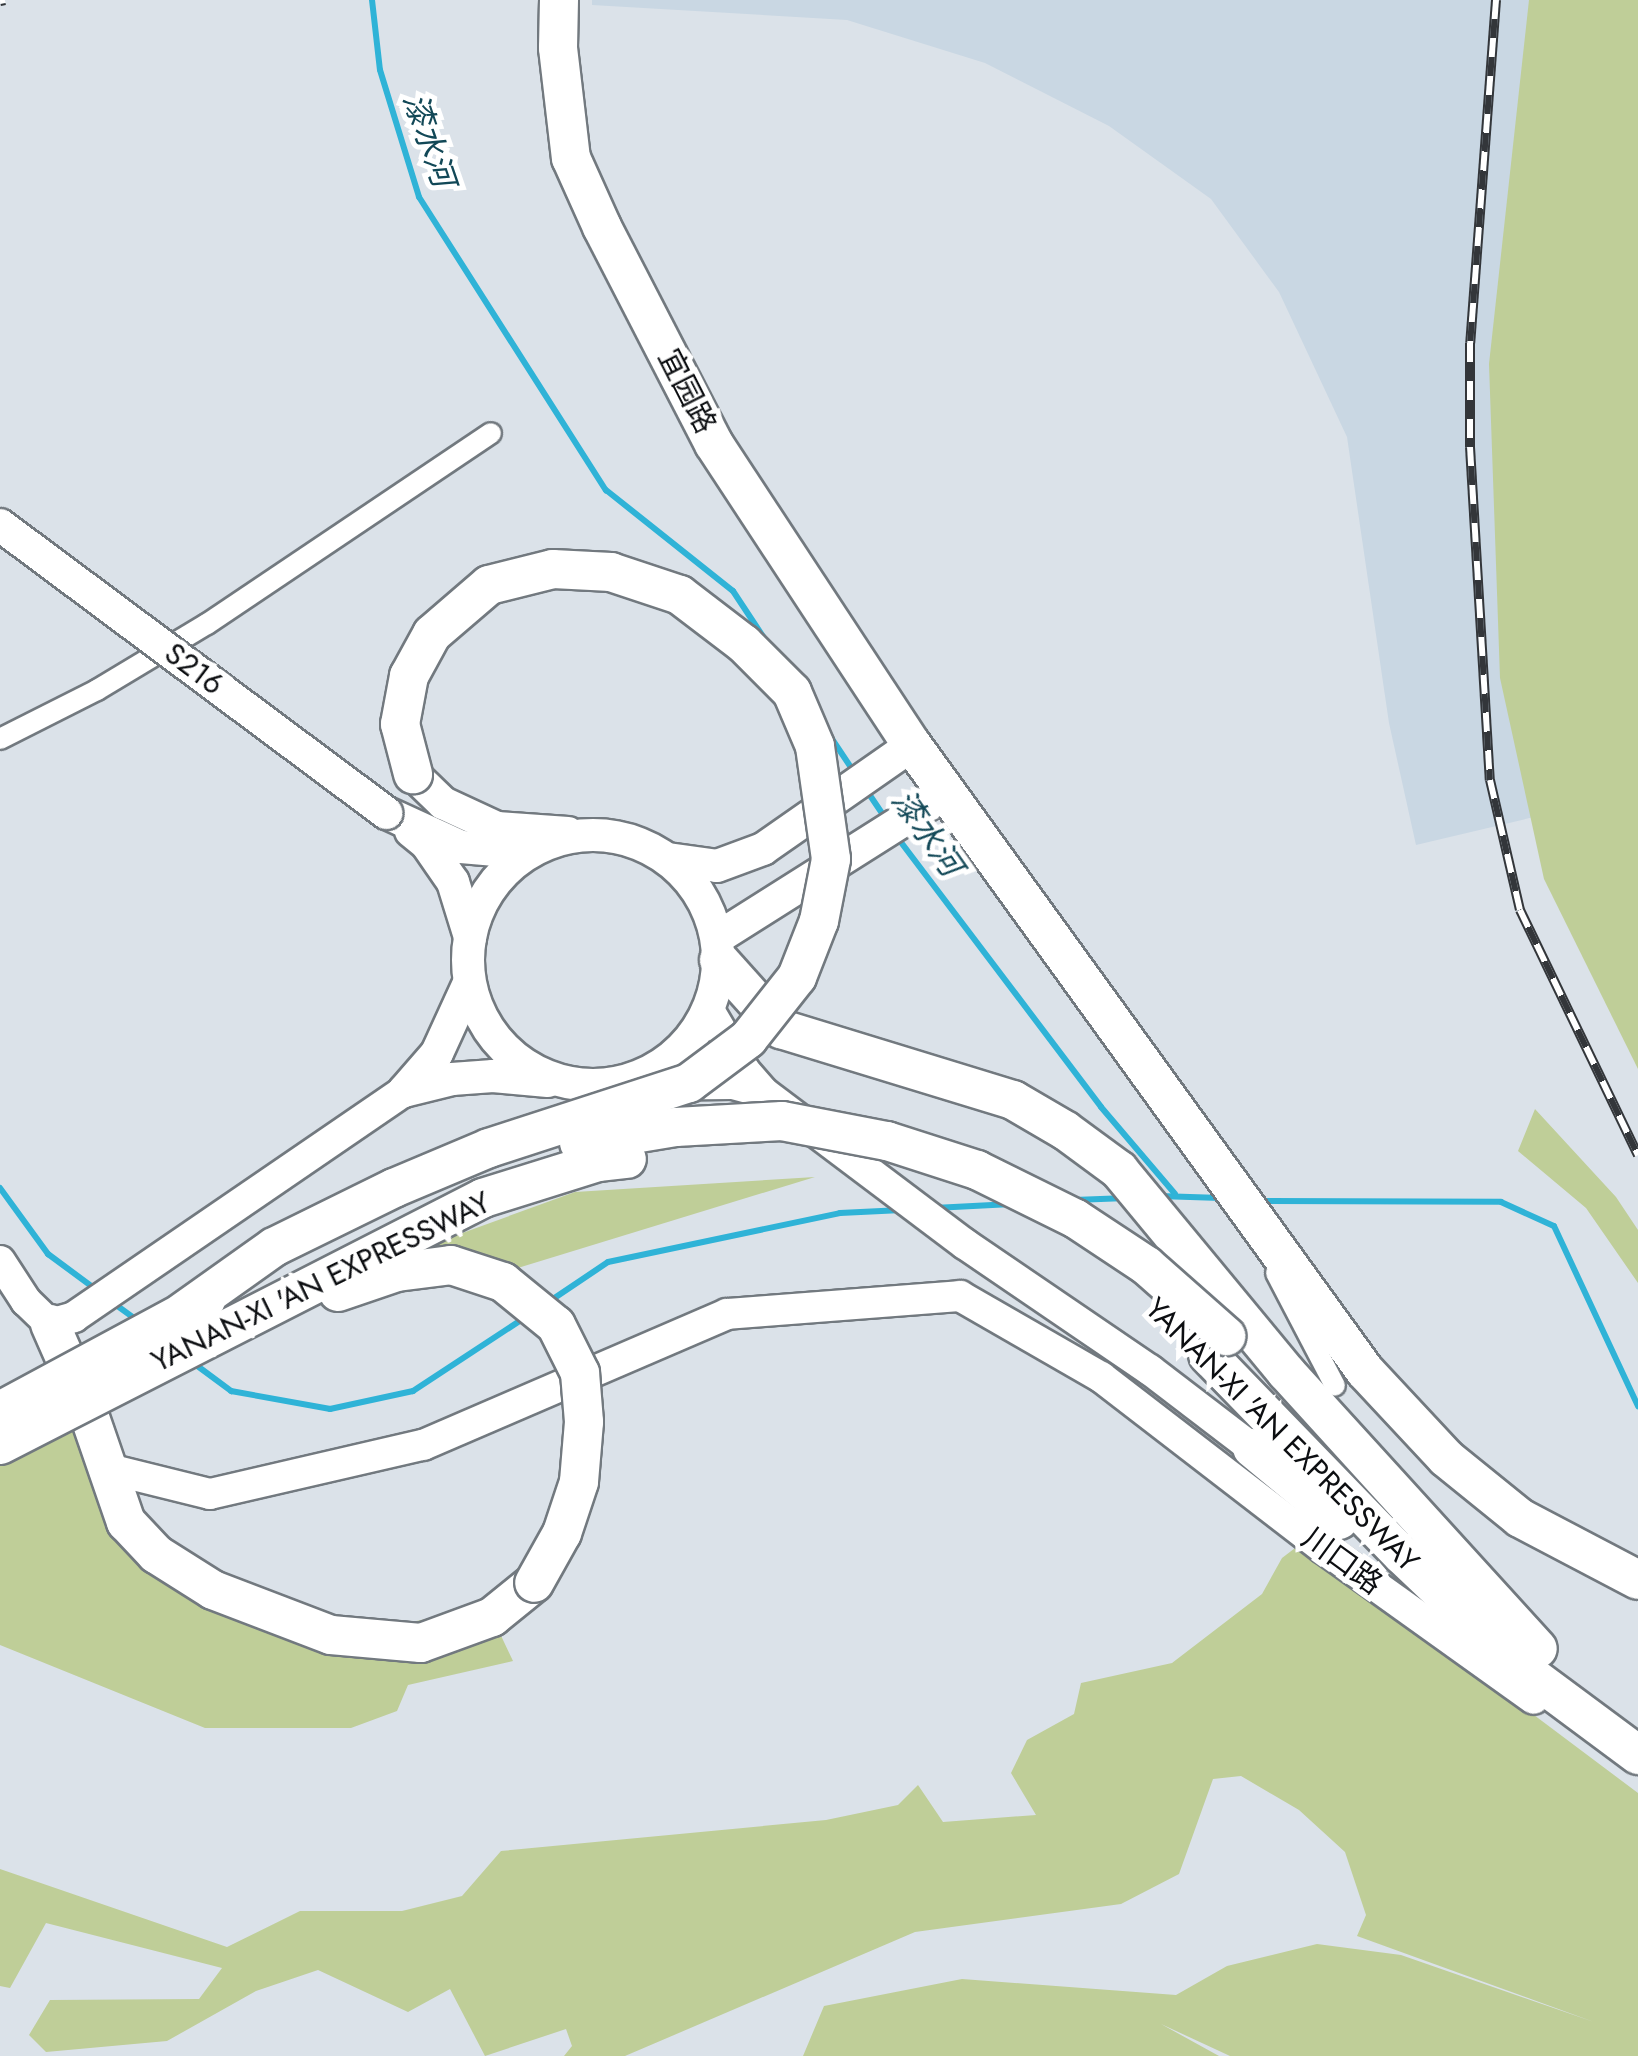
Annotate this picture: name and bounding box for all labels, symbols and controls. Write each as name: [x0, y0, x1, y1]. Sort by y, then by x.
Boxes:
water label: 漆水河: [395, 88, 463, 192]
street label: 宜园路: [651, 343, 723, 439]
street label: S216: [157, 635, 231, 703]
water label: 漆水河: [884, 783, 970, 883]
street label: YANAN-XI 'AN EXPRESSWAY: [146, 1184, 496, 1380]
street label: YANAN-XI 'AN EXPRESSWAY: [1138, 1291, 1426, 1579]
street label: 川口路: [1295, 1520, 1389, 1602]

